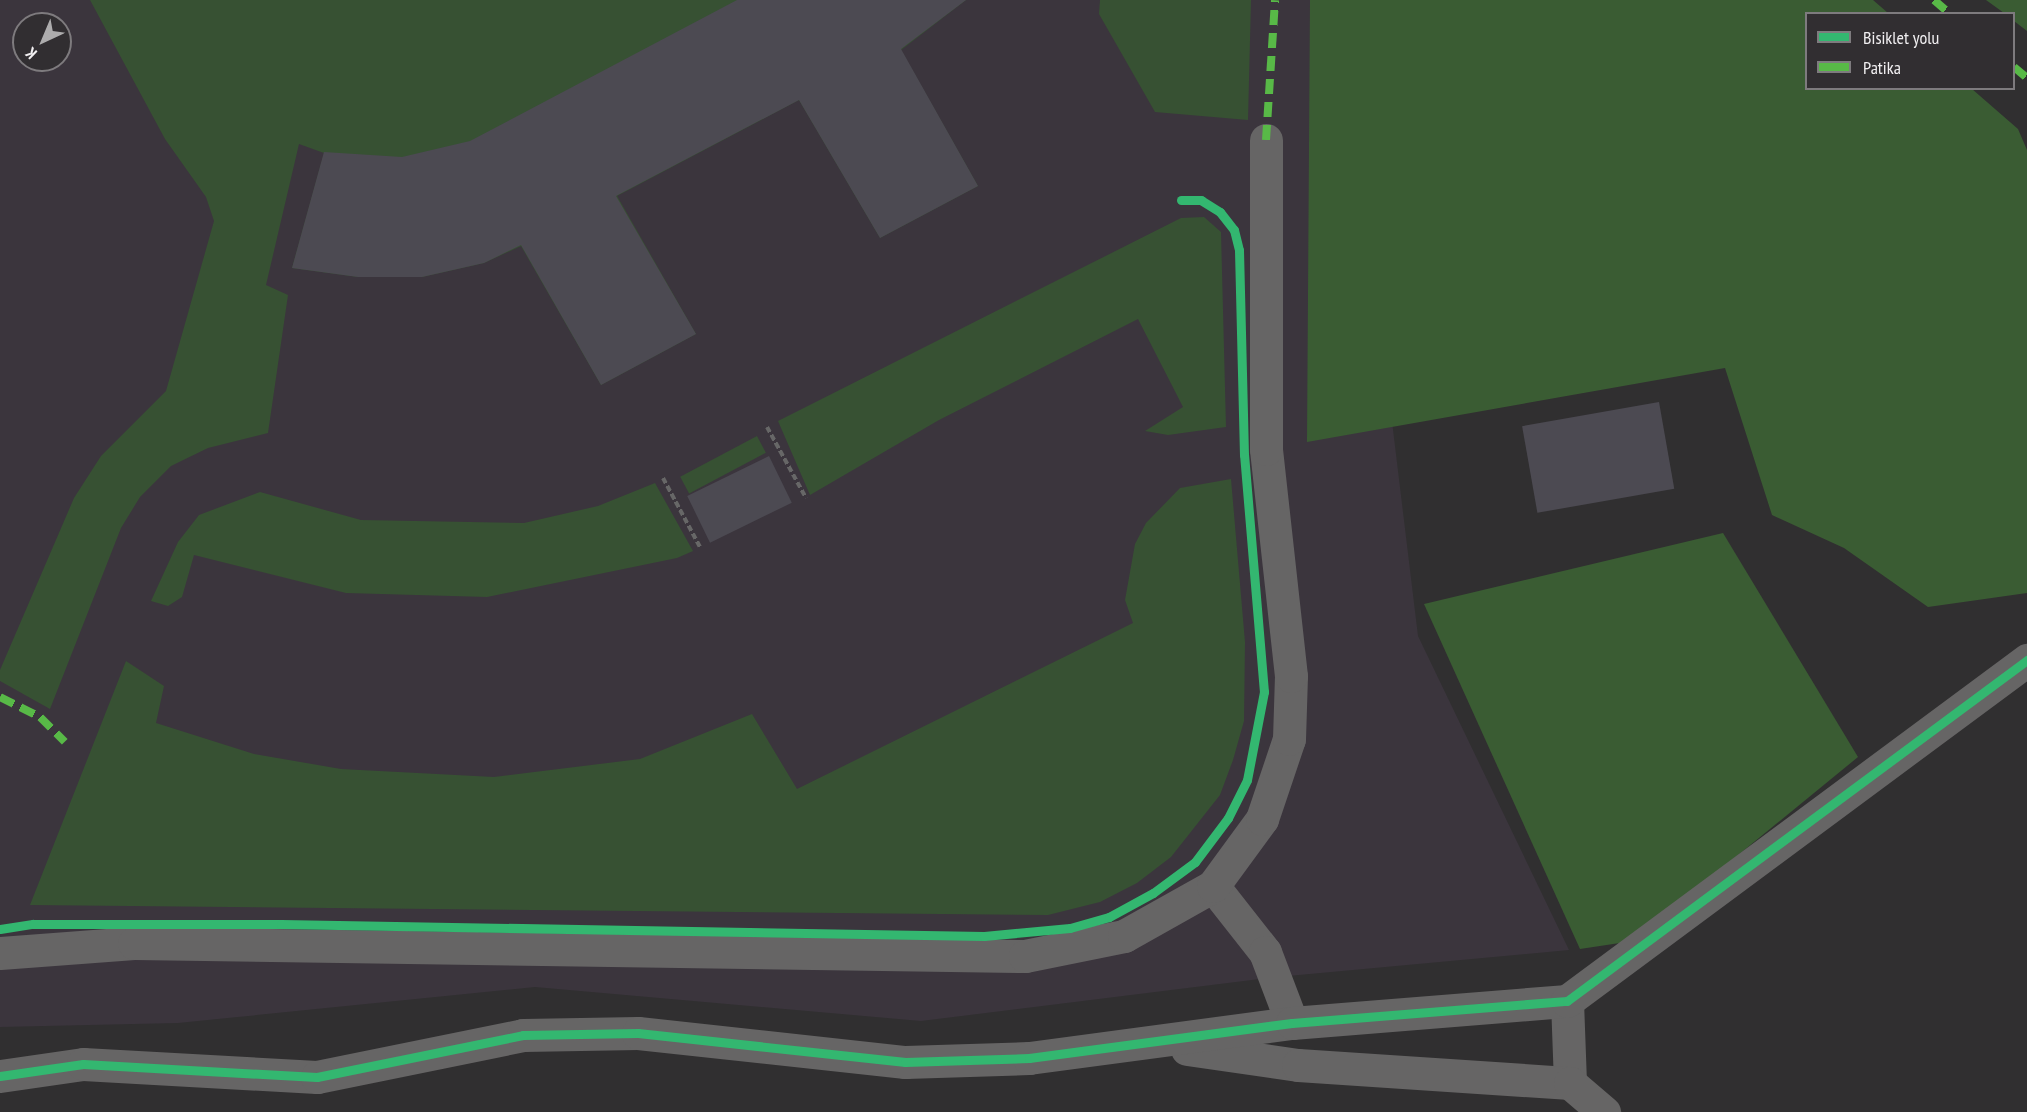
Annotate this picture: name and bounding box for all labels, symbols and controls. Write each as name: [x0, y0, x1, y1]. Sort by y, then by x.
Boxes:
north arrow: [12, 12, 72, 72]
legend: [1805, 12, 2015, 90]
text: Bisiklet yolu: [1863, 26, 1939, 49]
text: K: [21, 43, 41, 64]
text: Patika: [1863, 56, 1901, 79]

